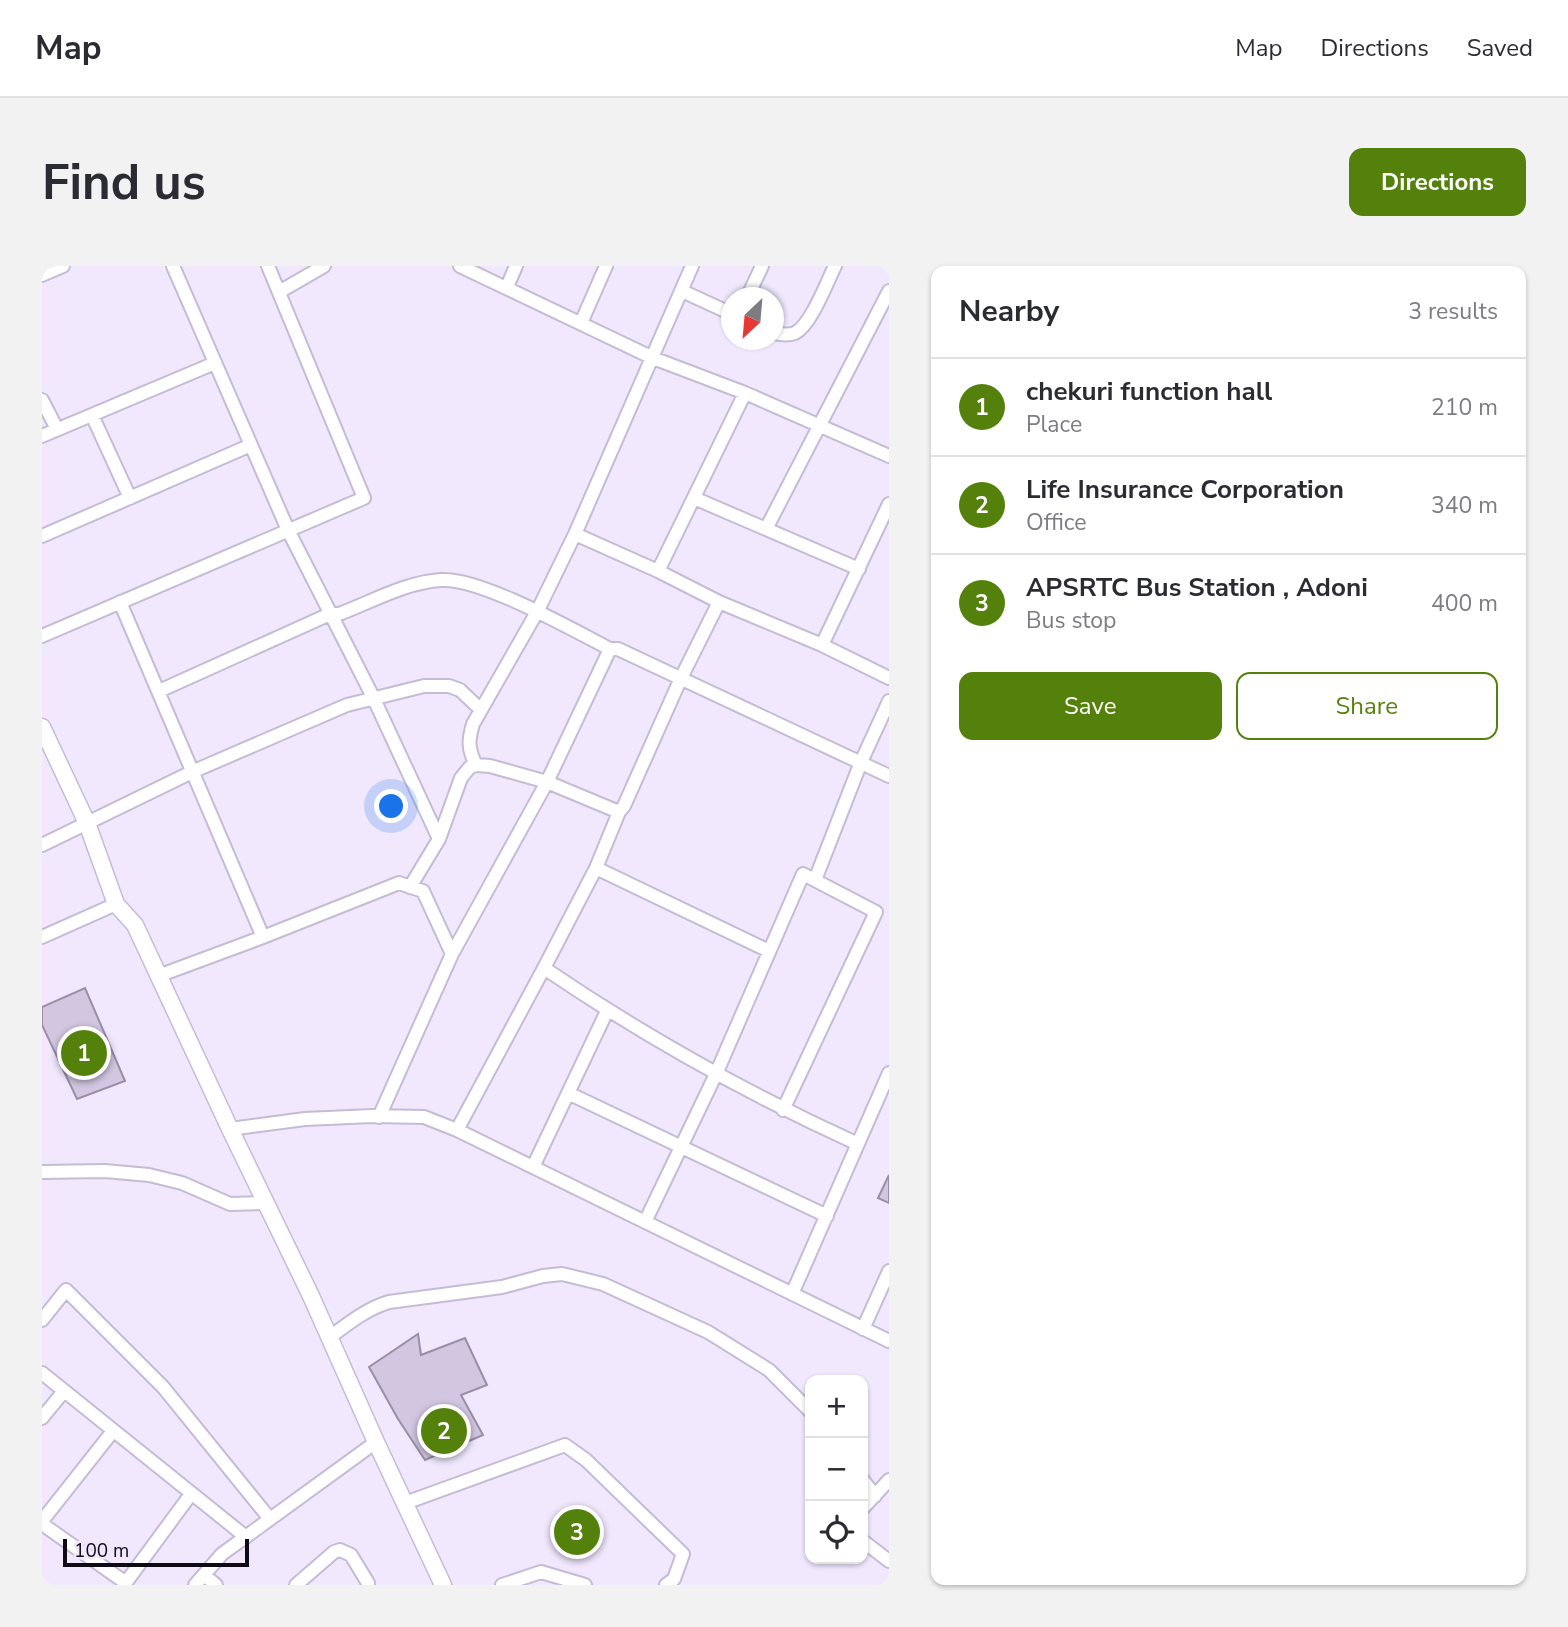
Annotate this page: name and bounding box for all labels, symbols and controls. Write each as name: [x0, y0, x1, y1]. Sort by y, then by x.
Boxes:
text: Map: [35, 26, 102, 71]
text: Map: [1235, 32, 1282, 64]
text: Directions: [1320, 32, 1429, 64]
text: Saved: [1467, 32, 1533, 64]
button: Directions: [1349, 148, 1526, 216]
text: Find us: [42, 149, 206, 216]
north arrow: [721, 287, 784, 350]
text: Nearby: [959, 291, 1059, 332]
text: 3 results: [1408, 296, 1498, 327]
text: chekuri function hall: [1026, 374, 1272, 409]
text: 1: [975, 392, 989, 423]
text: 210 m: [1431, 392, 1498, 423]
text: Place: [1026, 409, 1082, 440]
text: Life Insurance Corporation: [1026, 472, 1344, 507]
text: 2: [975, 490, 989, 521]
text: 340 m: [1431, 490, 1498, 521]
text: Office: [1026, 507, 1086, 538]
text: APSRTC Bus Station , Adoni: [1026, 570, 1368, 605]
text: 3: [975, 588, 989, 619]
text: 400 m: [1431, 588, 1498, 619]
text: Bus stop: [1026, 605, 1117, 636]
button: Save: [959, 672, 1222, 740]
button: Share: [1236, 672, 1498, 740]
your location: [374, 789, 408, 823]
pin: 1: [61, 1027, 107, 1079]
map controls: [805, 1375, 868, 1564]
button: +: [805, 1375, 868, 1438]
pin: 2: [421, 1405, 467, 1457]
button: −: [805, 1438, 868, 1501]
button: locate: [805, 1501, 868, 1564]
pin: 3: [554, 1506, 600, 1558]
scale bar: [63, 1536, 248, 1568]
text: 100 m: [74, 1538, 129, 1564]

